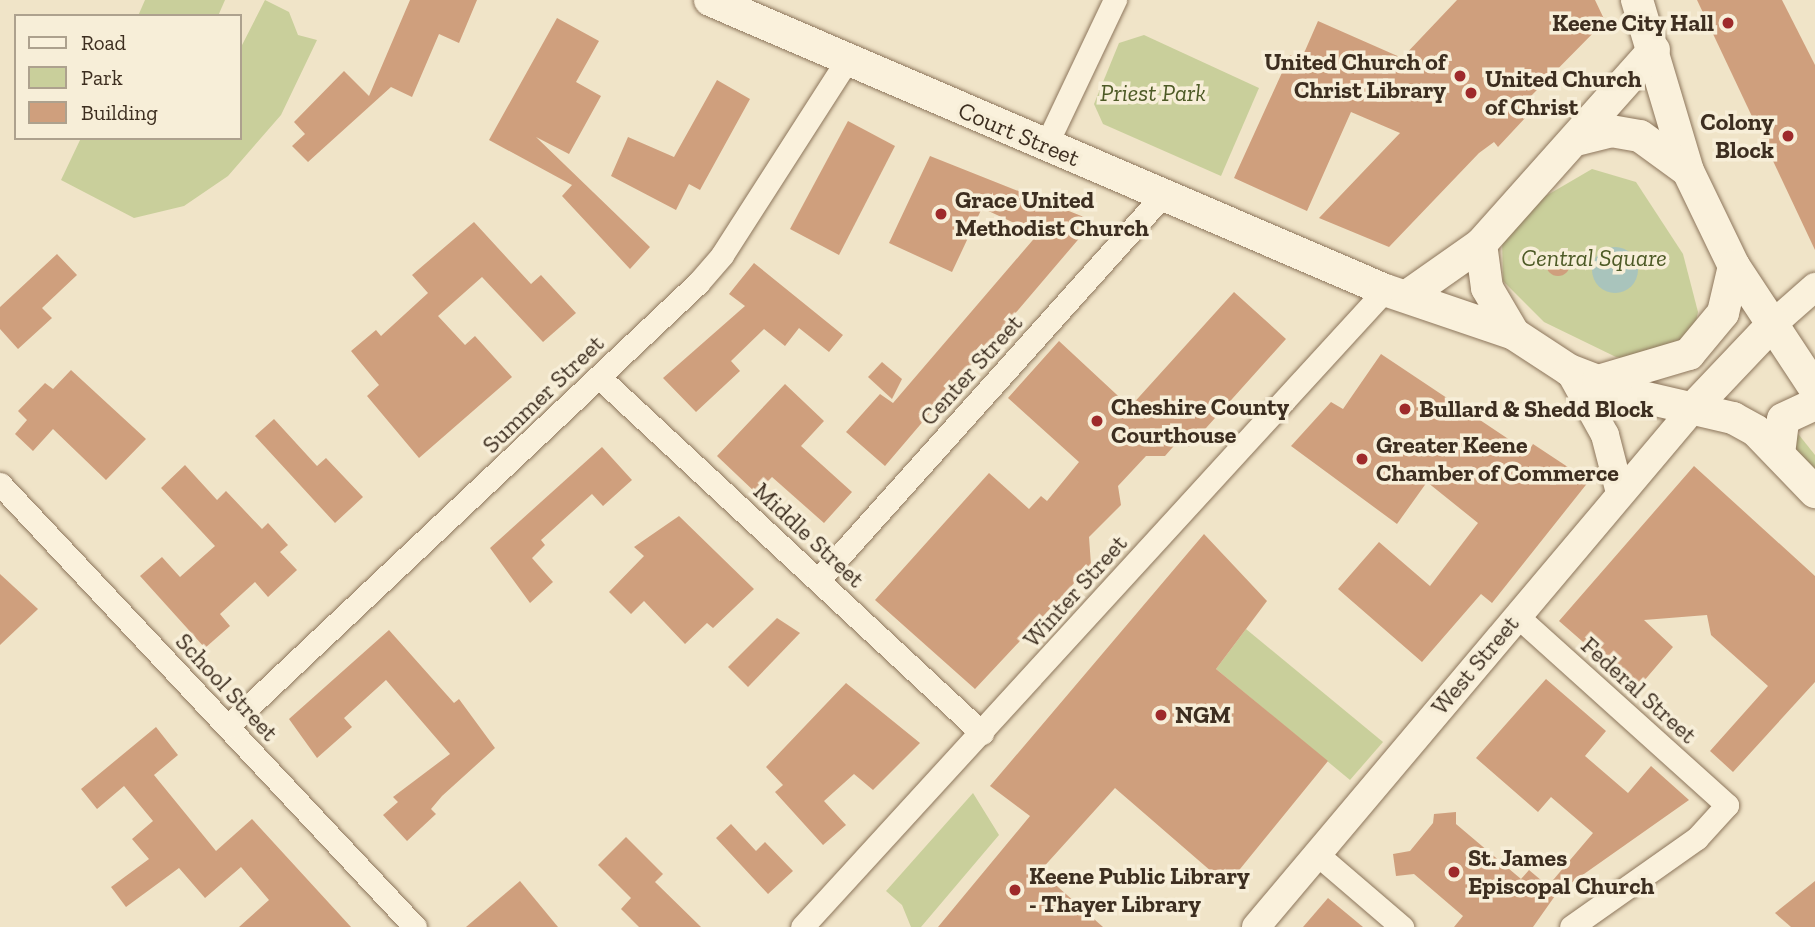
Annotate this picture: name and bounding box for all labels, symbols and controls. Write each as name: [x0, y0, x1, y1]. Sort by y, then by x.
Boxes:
place label: Keene City Hall: [1551, 9, 1714, 37]
legend: [14, 14, 242, 140]
marker: Keene City Hall: [1720, 15, 1736, 31]
text: Road: [81, 30, 126, 55]
place label: United Church of Christ Library: [1264, 48, 1446, 104]
text: Park: [81, 65, 123, 90]
place label: United Church of Christ: [1485, 65, 1642, 121]
marker: United Church of Christ Library: [1452, 68, 1468, 84]
park label: Priest Park: [1100, 79, 1206, 107]
marker: United Church of Christ: [1463, 85, 1479, 101]
street label: Court Street: [954, 96, 1084, 172]
text: Building: [81, 100, 158, 125]
place label: Colony Block: [1700, 108, 1774, 164]
marker: Colony Block: [1780, 128, 1796, 144]
place label: Grace United Methodist Church: [955, 186, 1149, 242]
marker: Grace United Methodist Church: [933, 206, 949, 222]
park label: Central Square: [1521, 244, 1667, 272]
street label: Center Street: [914, 309, 1028, 431]
street label: Summer Street: [476, 329, 610, 459]
place label: Cheshire County Courthouse: [1111, 393, 1289, 449]
place label: Bullard & Shedd Block: [1419, 395, 1654, 423]
marker: Bullard & Shedd Block: [1397, 401, 1413, 417]
marker: Cheshire County Courthouse: [1089, 413, 1105, 429]
place label: Greater Keene Chamber of Commerce: [1376, 431, 1619, 487]
marker: Greater Keene Chamber of Commerce: [1354, 451, 1370, 467]
street label: Middle Street: [748, 477, 870, 593]
street label: Winter Street: [1017, 529, 1133, 653]
street label: West Street: [1425, 610, 1525, 720]
street label: School Street: [170, 627, 284, 747]
street label: Federal Street: [1575, 631, 1703, 749]
place label: NGM: [1175, 701, 1231, 729]
marker: NGM: [1153, 707, 1169, 723]
place label: St. James Episcopal Church: [1468, 844, 1654, 900]
place label: Keene Public Library - Thayer Library: [1029, 862, 1250, 918]
marker: St. James Episcopal Church: [1446, 864, 1462, 880]
marker: Keene Public Library - Thayer Library: [1007, 882, 1023, 898]

